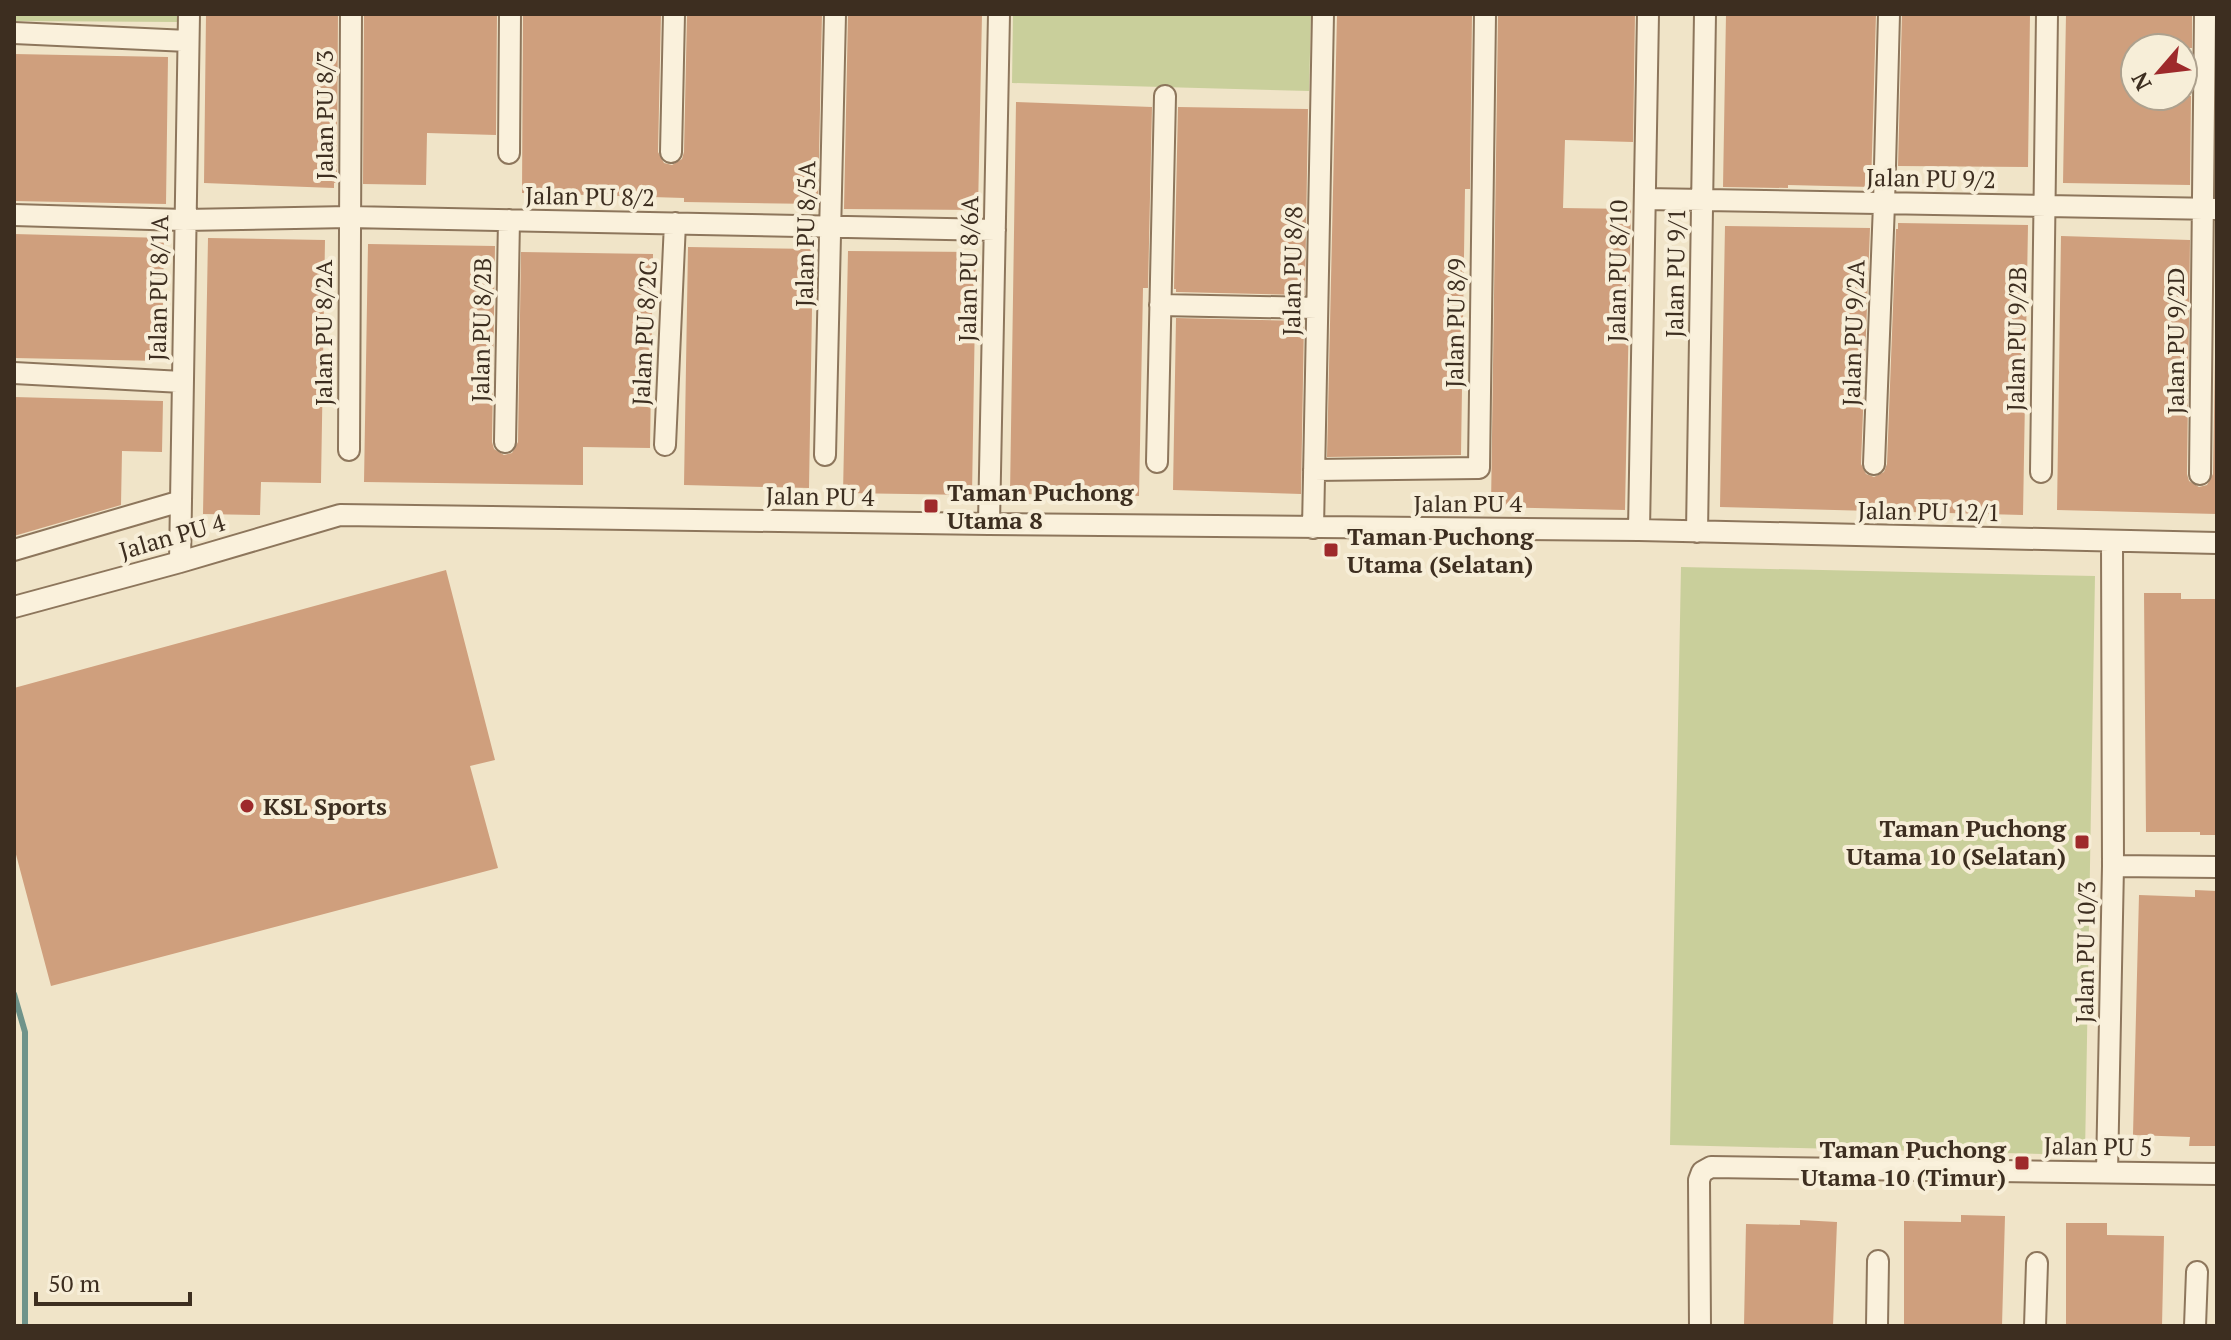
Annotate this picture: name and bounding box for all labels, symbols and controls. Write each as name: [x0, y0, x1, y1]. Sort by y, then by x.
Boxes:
north arrow: [2119, 32, 2199, 112]
street label: Jalan PU 8/3: [308, 50, 340, 180]
text: N: [2124, 67, 2158, 96]
street label: Jalan PU 8/5A: [788, 160, 822, 307]
street label: Jalan PU 9/2: [1866, 161, 1996, 195]
street label: Jalan PU 8/2: [525, 179, 655, 213]
street label: Jalan PU 8/6A: [951, 195, 985, 342]
street label: Jalan PU 8/10: [1600, 199, 1634, 343]
street label: Jalan PU 8/8: [1275, 206, 1309, 336]
street label: Jalan PU 9/1: [1658, 208, 1692, 338]
street label: Jalan PU 8/1A: [141, 214, 175, 361]
street label: Jalan PU 8/2B: [464, 257, 498, 403]
street label: Jalan PU 8/9: [1438, 258, 1472, 388]
street label: Jalan PU 8/2A: [307, 259, 339, 406]
street label: Jalan PU 9/2A: [1834, 259, 1872, 407]
street label: Jalan PU 8/2C: [624, 260, 664, 406]
street label: Jalan PU 9/2B: [1999, 266, 2033, 412]
street label: Jalan PU 9/2D: [2159, 268, 2191, 414]
place label: Taman Puchong Utama 8: [947, 476, 1134, 536]
street label: Jalan PU 4: [765, 479, 875, 513]
street label: Jalan PU 4: [1414, 487, 1523, 519]
street label: Jalan PU 12/1: [1857, 494, 2001, 528]
marker: Taman Puchong Utama 8: [922, 497, 940, 515]
street label: Jalan PU 4: [115, 506, 229, 566]
place label: Taman Puchong Utama (Selatan): [1347, 520, 1534, 580]
marker: Taman Puchong Utama (Selatan): [1322, 541, 1340, 559]
place label: KSL Sports: [263, 790, 387, 822]
marker: KSL Sports: [238, 797, 256, 815]
place label: Taman Puchong Utama 10 (Selatan): [1846, 812, 2066, 872]
marker: Taman Puchong Utama 10 (Selatan): [2073, 833, 2091, 851]
street label: Jalan PU 10/3: [2068, 880, 2102, 1024]
street label: Jalan PU 5: [2043, 1129, 2153, 1163]
place label: Taman Puchong Utama 10 (Timur): [1801, 1133, 2006, 1193]
marker: Taman Puchong Utama 10 (Timur): [2013, 1154, 2031, 1172]
scale bar: [36, 1256, 190, 1306]
text: 50 m: [48, 1267, 100, 1299]

